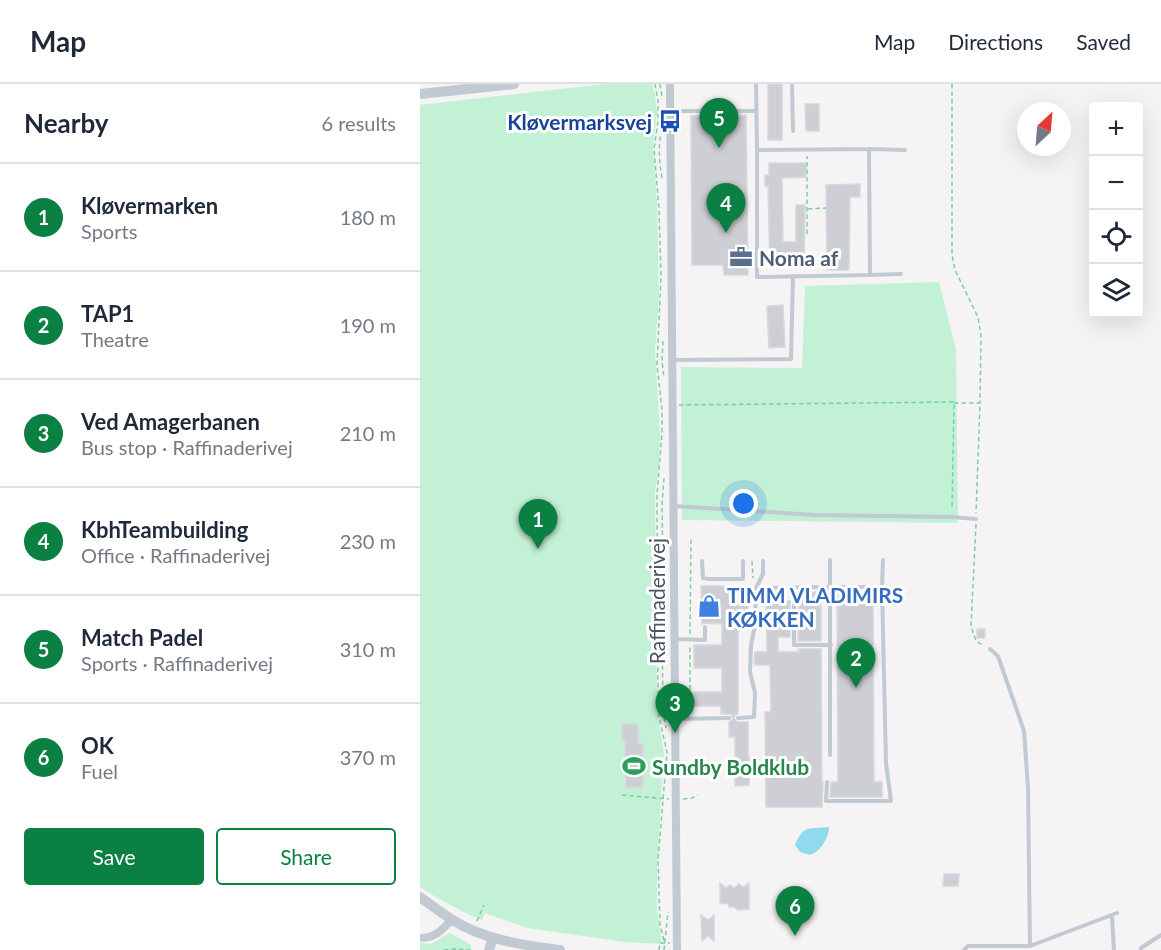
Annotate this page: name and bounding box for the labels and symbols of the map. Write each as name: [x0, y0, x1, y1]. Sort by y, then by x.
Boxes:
pin: 5: [700, 98, 738, 148]
north arrow: [1017, 102, 1071, 156]
bus stop icon: Kløvermarksvej: [657, 108, 683, 134]
place label: Kløvermarksvej: [507, 109, 652, 134]
pin: 4: [706, 184, 746, 233]
office icon: Noma af: [728, 244, 754, 270]
place label: Noma af: [759, 245, 839, 270]
your location: [729, 489, 758, 518]
pin: 1: [518, 500, 558, 549]
street label: Raffinaderivej: [644, 538, 669, 664]
place label: TIMM VLADIMIRS KØKKEN: [727, 582, 903, 631]
shop icon: TIMM VLADIMIRS KØKKEN: [696, 593, 722, 619]
pin: 2: [836, 638, 876, 688]
pin: 3: [656, 684, 694, 733]
sports icon: Sundby Boldklub: [621, 753, 647, 779]
place label: Sundby Boldklub: [652, 754, 809, 779]
pin: 6: [776, 886, 814, 936]

